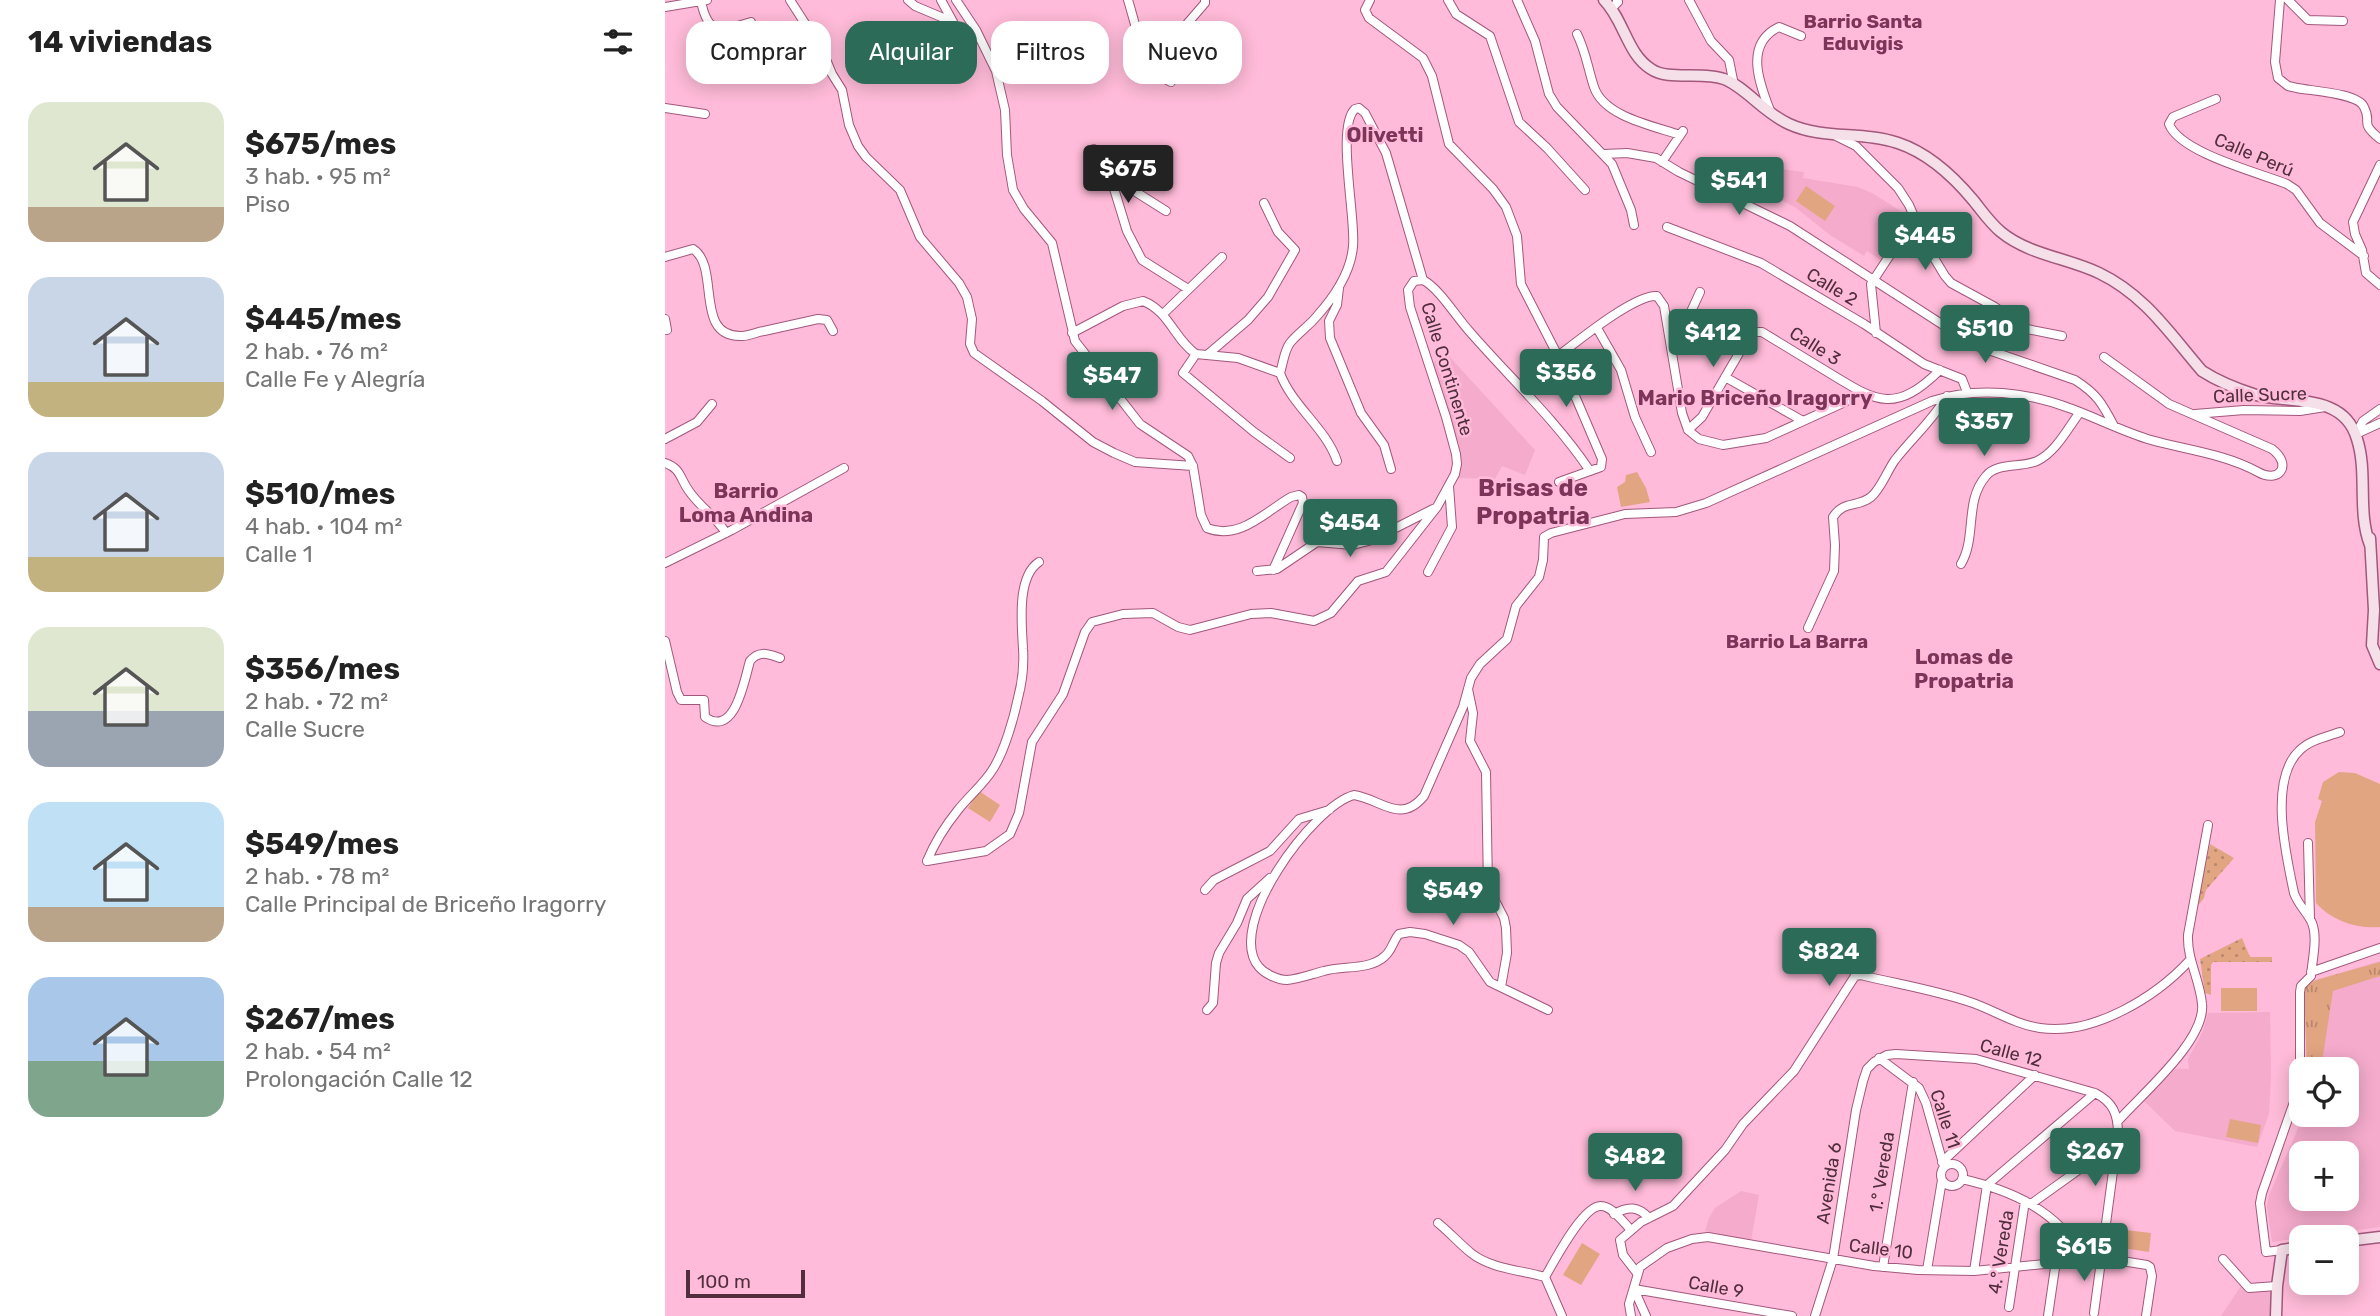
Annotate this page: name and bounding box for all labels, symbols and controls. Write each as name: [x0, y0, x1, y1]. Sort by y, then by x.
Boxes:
district label: Barrio Santa Eduvigis: [1804, 10, 1922, 55]
chip: Comprar: [686, 21, 831, 84]
chip: Alquilar: [845, 21, 977, 84]
chip: Filtros: [991, 21, 1109, 84]
chip: Nuevo: [1123, 21, 1242, 84]
icon: filters: [599, 23, 637, 61]
text: 14 viviendas: [28, 24, 212, 60]
district label: Olivetti: [1346, 122, 1424, 147]
text: $675/mes: [245, 126, 396, 162]
street label: Calle Perú: [2211, 128, 2297, 182]
icon: home: [84, 130, 168, 214]
pin: $675: [1087, 146, 1169, 205]
text: $675: [1099, 154, 1157, 182]
pin: $541: [1698, 158, 1780, 217]
text: 3 hab. · 95 m²: [245, 162, 391, 190]
text: $541: [1711, 166, 1767, 194]
text: Piso: [245, 190, 290, 218]
pin: $445: [1884, 212, 1966, 272]
text: $445: [1894, 221, 1956, 249]
street label: Calle 2: [1802, 263, 1862, 311]
street label: Calle Continente: [1416, 300, 1478, 438]
text: $445/mes: [245, 301, 402, 337]
icon: home: [84, 305, 168, 389]
pin: $510: [1944, 306, 2026, 365]
pin: $412: [1672, 310, 1754, 369]
text: $510: [1956, 314, 2014, 342]
text: $412: [1685, 318, 1741, 346]
street label: Calle 3: [1785, 322, 1845, 370]
text: 2 hab. · 76 m²: [245, 337, 388, 365]
pin: $356: [1525, 350, 1607, 409]
pin: $547: [1071, 352, 1153, 412]
text: $356: [1536, 358, 1596, 386]
text: $547: [1083, 361, 1141, 389]
text: Calle Fe y Alegría: [245, 365, 426, 393]
street label: Calle Sucre: [2213, 382, 2307, 408]
district label: Mario Briceño Iragorry: [1638, 385, 1873, 410]
pin: $357: [1943, 398, 2025, 458]
text: $357: [1955, 407, 2013, 435]
district label: Brisas de Propatria: [1476, 474, 1590, 530]
text: $510/mes: [245, 476, 395, 512]
district label: Barrio Loma Andina: [679, 478, 813, 527]
icon: home: [84, 480, 168, 564]
pin: $454: [1309, 500, 1391, 559]
text: $454: [1319, 508, 1381, 536]
text: 4 hab. · 104 m²: [245, 512, 402, 540]
text: Calle 1: [245, 540, 313, 568]
district label: Barrio La Barra: [1726, 630, 1868, 653]
district label: Lomas de Propatria: [1914, 644, 2014, 693]
text: $356/mes: [245, 651, 400, 687]
icon: home: [84, 655, 168, 739]
text: 2 hab. · 72 m²: [245, 687, 388, 715]
text: Calle Sucre: [245, 715, 365, 743]
text: $549/mes: [245, 826, 399, 862]
icon: home: [84, 830, 168, 914]
text: 2 hab. · 78 m²: [245, 862, 389, 890]
pin: $549: [1412, 867, 1494, 927]
text: $549: [1423, 876, 1483, 904]
text: Calle Principal de Briceño Iragorry: [245, 890, 606, 918]
pin: $824: [1788, 928, 1870, 988]
text: $824: [1798, 937, 1860, 965]
text: $267/mes: [245, 1001, 395, 1037]
icon: home: [84, 1005, 168, 1089]
street label: Calle 12: [1978, 1034, 2044, 1072]
text: 2 hab. · 54 m²: [245, 1037, 391, 1065]
map controls: [2289, 1057, 2359, 1295]
button: locate: [2289, 1057, 2359, 1127]
text: Prolongación Calle 12: [245, 1065, 473, 1093]
street label: Calle 11: [1925, 1087, 1965, 1151]
pin: $267: [2054, 1128, 2136, 1188]
street label: 1.° Vereda: [1865, 1130, 1899, 1214]
pin: $482: [1594, 1134, 1676, 1193]
text: $267: [2066, 1137, 2124, 1165]
street label: Avenida 6: [1812, 1140, 1846, 1225]
button: +: [2289, 1141, 2359, 1211]
text: $482: [1604, 1142, 1666, 1170]
street label: 4.° Vereda: [1984, 1208, 2018, 1296]
pin: $615: [2043, 1224, 2125, 1283]
button: −: [2289, 1225, 2359, 1295]
text: $615: [2056, 1232, 2112, 1260]
street label: Calle 10: [1848, 1234, 1914, 1264]
scale bar: [686, 1267, 805, 1299]
text: 100 m: [697, 1270, 751, 1293]
street label: Calle 9: [1687, 1271, 1745, 1303]

